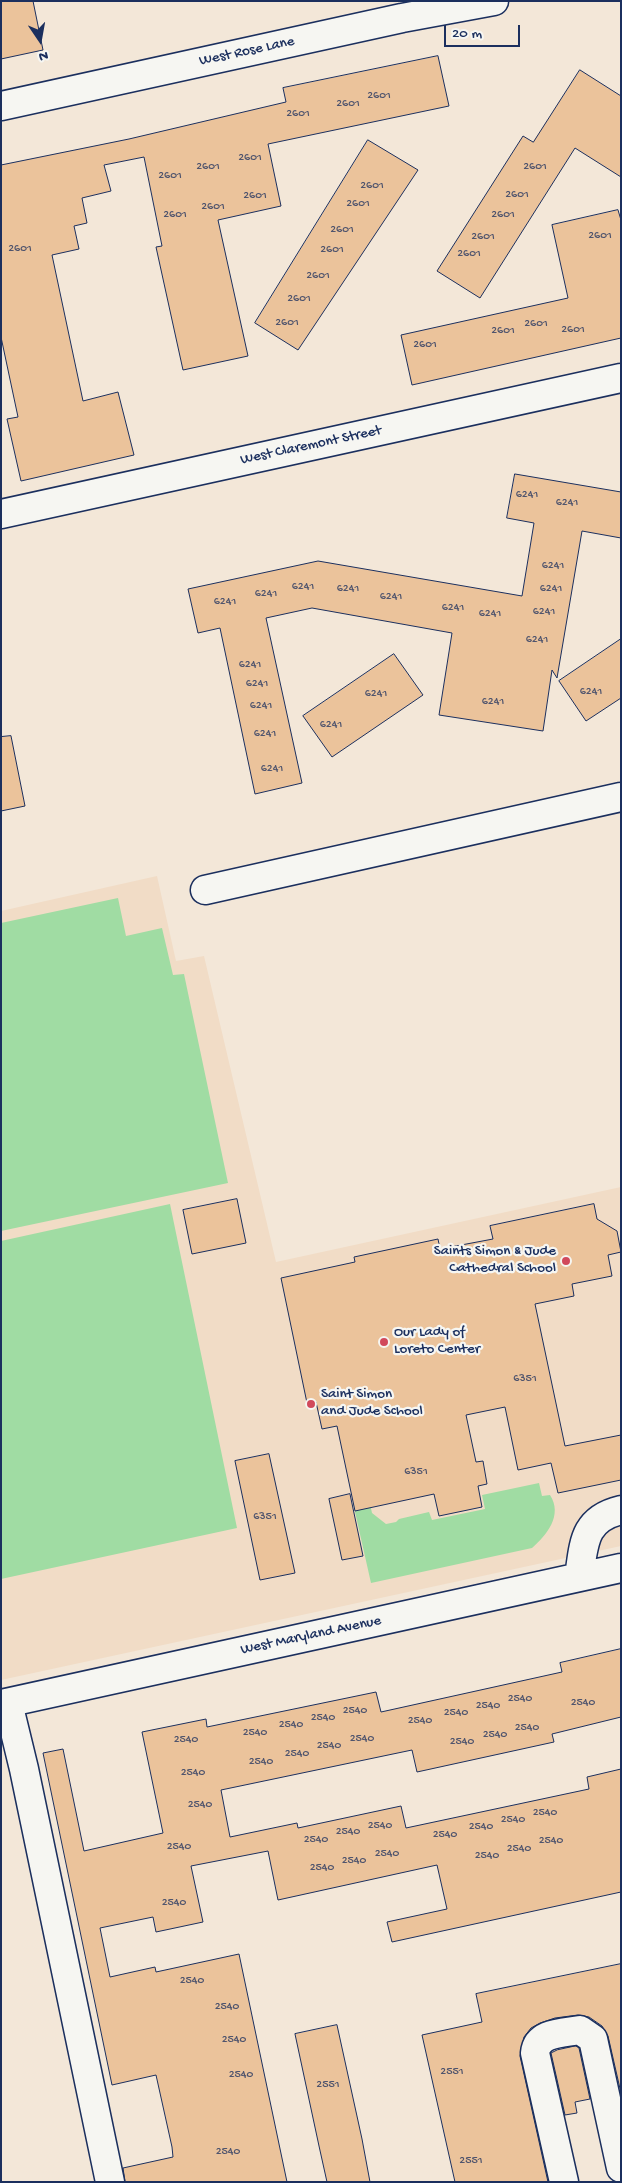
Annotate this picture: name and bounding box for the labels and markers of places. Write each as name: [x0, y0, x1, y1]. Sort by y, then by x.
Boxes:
place label: Saints Simon & Jude Cathedral School: [434, 1243, 556, 1278]
marker: Saints Simon & Jude Cathedral School: [560, 1255, 572, 1267]
place label: Our Lady of Loreto Center: [394, 1324, 480, 1359]
marker: Our Lady of Loreto Center: [378, 1336, 390, 1348]
place label: Saint Simon and Jude School: [321, 1386, 423, 1421]
marker: Saint Simon and Jude School: [305, 1398, 317, 1410]

